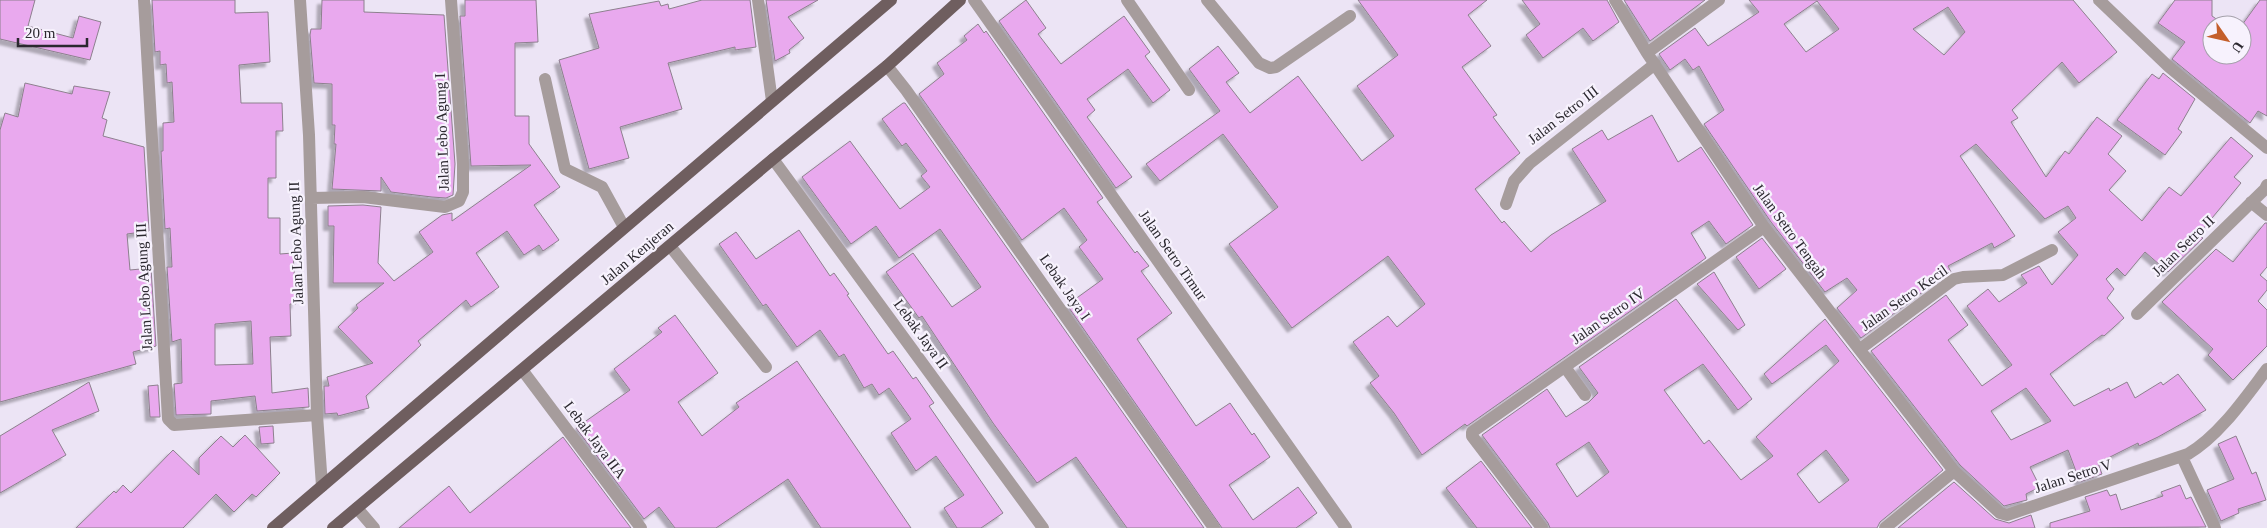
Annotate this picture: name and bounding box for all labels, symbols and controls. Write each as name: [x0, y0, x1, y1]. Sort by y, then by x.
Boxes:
scale bar: [18, 15, 86, 47]
north arrow: [2202, 15, 2252, 65]
text: 20 m: [25, 25, 56, 41]
text: U: [2228, 39, 2246, 55]
street label: Jalan Lebo Agung I: [432, 73, 452, 191]
street label: Jalan Setro III: [1525, 83, 1601, 147]
street label: Jalan Setro Tengah: [1750, 180, 1830, 282]
street label: Jalan Lebo Agung II: [286, 181, 306, 305]
street label: Jalan Setro Timur: [1136, 207, 1210, 303]
street label: Jalan Setro II: [2149, 212, 2217, 280]
street label: Jalan Kenjeran: [598, 218, 677, 288]
street label: Jalan Lebo Agung III: [133, 223, 155, 351]
street label: Lebak Jaya I: [1036, 251, 1094, 323]
street label: Jalan Setro Kecil: [1857, 262, 1951, 334]
street label: Jalan Setro IV: [1568, 285, 1648, 347]
street label: Lebak Jaya II: [891, 296, 951, 372]
street label: Lebak Jaya IIA: [561, 398, 629, 482]
street label: Jalan Setro V: [2032, 456, 2114, 496]

